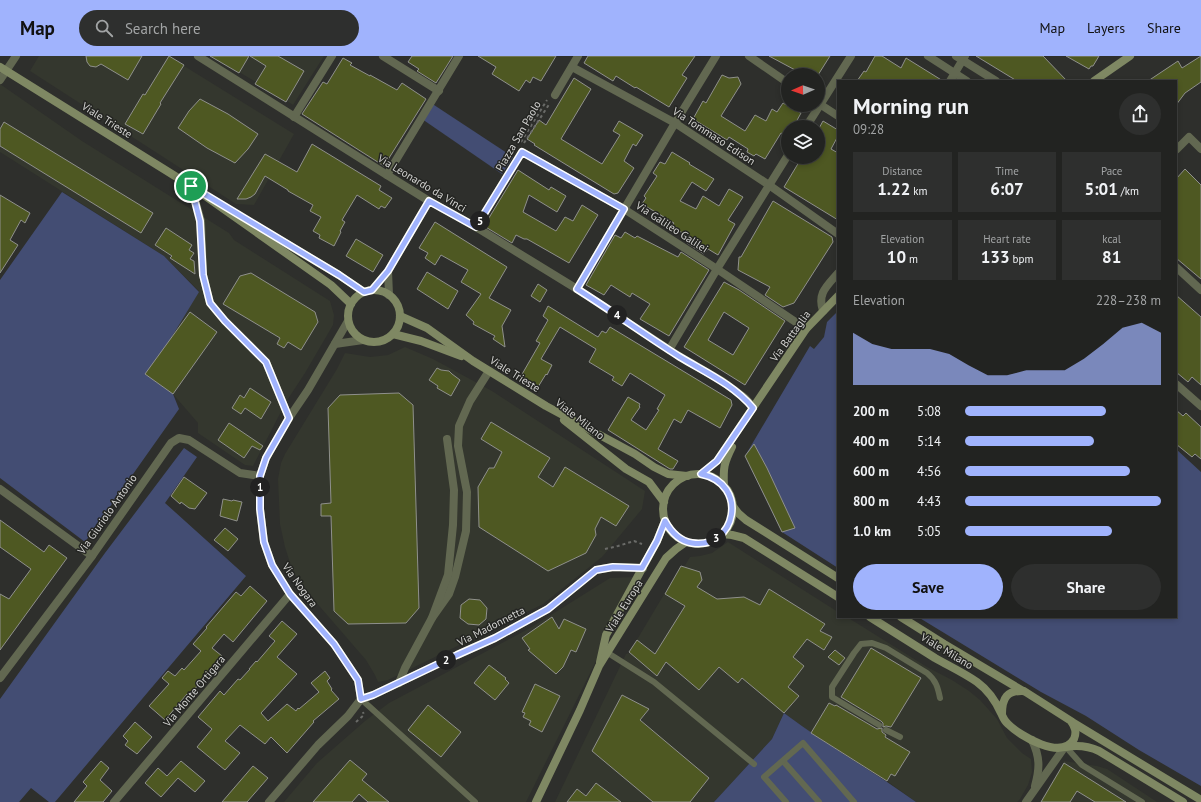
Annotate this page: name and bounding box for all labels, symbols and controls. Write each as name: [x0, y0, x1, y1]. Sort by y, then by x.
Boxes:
search box: [79, 10, 359, 46]
text: Map: [20, 16, 55, 40]
icon: search: [93, 17, 115, 39]
text: Search here: [125, 19, 201, 38]
text: Map: [1039, 19, 1065, 37]
text: Layers: [1087, 19, 1125, 37]
text: Share: [1147, 19, 1181, 37]
north arrow: [781, 68, 825, 112]
map controls: [781, 68, 825, 164]
text: Morning run: [853, 92, 969, 120]
button: share: [1119, 93, 1161, 135]
street label: Viale Trieste: [78, 98, 135, 141]
street label: Piazza San Paolo: [492, 98, 544, 174]
street label: Via Tommaso Edison: [669, 103, 758, 168]
button: layers: [781, 120, 825, 164]
text: 09:28: [853, 121, 884, 138]
street label: Via Leonardo da Vinci: [374, 150, 469, 215]
text: Distance: [882, 164, 922, 178]
text: Time: [995, 164, 1019, 178]
text: Pace: [1101, 164, 1122, 178]
pin: [174, 169, 208, 203]
icon: arrive: [180, 175, 202, 197]
text: 1.22: [877, 178, 910, 200]
text: 6:07: [990, 178, 1024, 200]
text: 5:01: [1084, 178, 1118, 200]
text: km: [910, 184, 927, 198]
text: /km: [1118, 184, 1139, 198]
street label: Via Galileo Galilei: [632, 198, 711, 256]
pin: 5: [470, 211, 490, 231]
text: 5: [477, 214, 483, 228]
text: Elevation: [880, 232, 924, 246]
text: Heart rate: [983, 232, 1031, 246]
text: kcal: [1102, 232, 1121, 246]
text: 10: [887, 246, 906, 268]
text: 133: [981, 246, 1010, 268]
text: 81: [1102, 246, 1121, 268]
text: m: [906, 252, 918, 266]
text: bpm: [1010, 252, 1033, 266]
text: Elevation: [853, 292, 905, 309]
text: 228–238 m: [1096, 292, 1161, 309]
pin: 4: [607, 305, 627, 325]
text: 4: [614, 308, 620, 322]
street label: Via Battaglia: [766, 308, 813, 365]
street label: Viale Trieste: [486, 352, 543, 395]
street label: Viale Milano: [552, 395, 607, 443]
text: 200 m: [853, 403, 889, 420]
text: 5:08: [917, 403, 941, 420]
text: 400 m: [853, 433, 889, 450]
text: 5:14: [917, 433, 941, 450]
text: 600 m: [853, 463, 889, 480]
text: 4:56: [917, 463, 941, 480]
street label: Via Giuriolo Antonio: [74, 471, 140, 557]
pin: 1: [250, 477, 270, 497]
text: 1: [257, 480, 263, 494]
text: 800 m: [853, 493, 889, 510]
text: 4:43: [917, 493, 941, 510]
text: 1.0 km: [853, 523, 891, 540]
text: 5:05: [917, 523, 941, 540]
pin: 3: [706, 528, 726, 548]
text: 3: [713, 531, 719, 545]
street label: Via Nogara: [279, 559, 321, 610]
button: Save: [853, 564, 1003, 610]
button: Share: [1011, 564, 1161, 610]
street label: Viale Europa: [602, 577, 646, 636]
street label: Via Madonnetta: [454, 603, 527, 650]
street label: Viale Milano: [917, 629, 976, 672]
pin: 2: [436, 650, 456, 670]
street label: Via Monte Ortigara: [159, 652, 228, 730]
text: 2: [443, 653, 449, 667]

